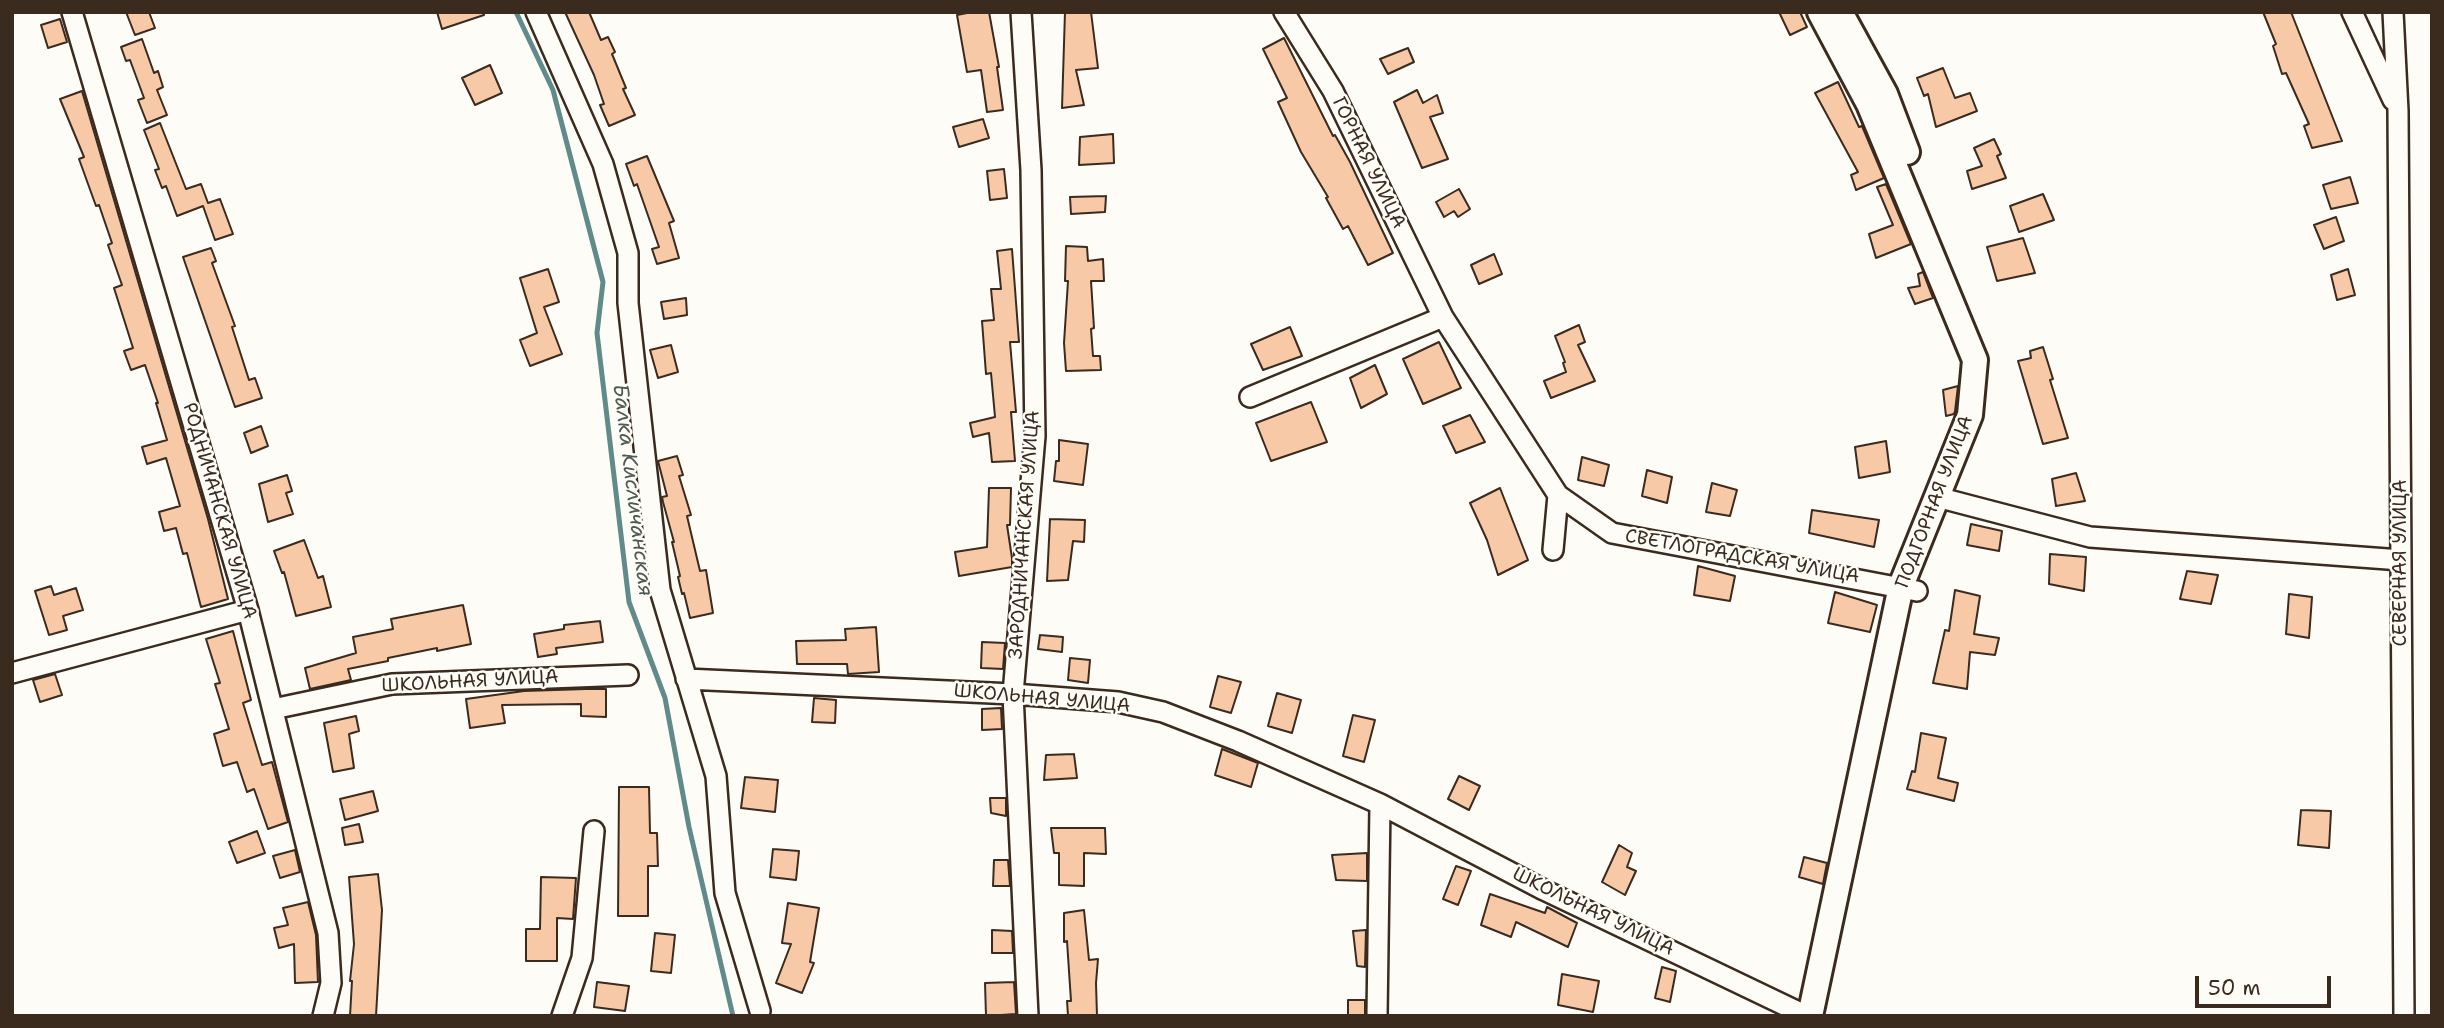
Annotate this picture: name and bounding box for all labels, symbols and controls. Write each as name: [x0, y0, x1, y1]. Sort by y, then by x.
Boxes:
street label: ГОРНАЯ УЛИЦА: [1326, 94, 1410, 232]
water label: Балка Кисличанская: [606, 382, 658, 598]
street label: РОДНИЧАНСКАЯ УЛИЦА: [177, 400, 261, 622]
street label: ЗАРОДНИЧАНСКАЯ УЛИЦА: [1005, 410, 1045, 660]
street label: ПОДГОРНАЯ УЛИЦА: [1892, 412, 1978, 592]
street label: СЕВЕРНАЯ УЛИЦА: [2390, 479, 2412, 647]
street label: СВЕТЛОГРАДСКАЯ УЛИЦА: [1623, 525, 1861, 589]
street label: ШКОЛЬНАЯ УЛИЦА: [381, 666, 559, 698]
street label: ШКОЛЬНАЯ УЛИЦА: [953, 680, 1131, 718]
street label: ШКОЛЬНАЯ УЛИЦА: [1508, 863, 1678, 961]
scale bar: [2199, 962, 2336, 1006]
text: 50 m: [2208, 974, 2261, 1002]

